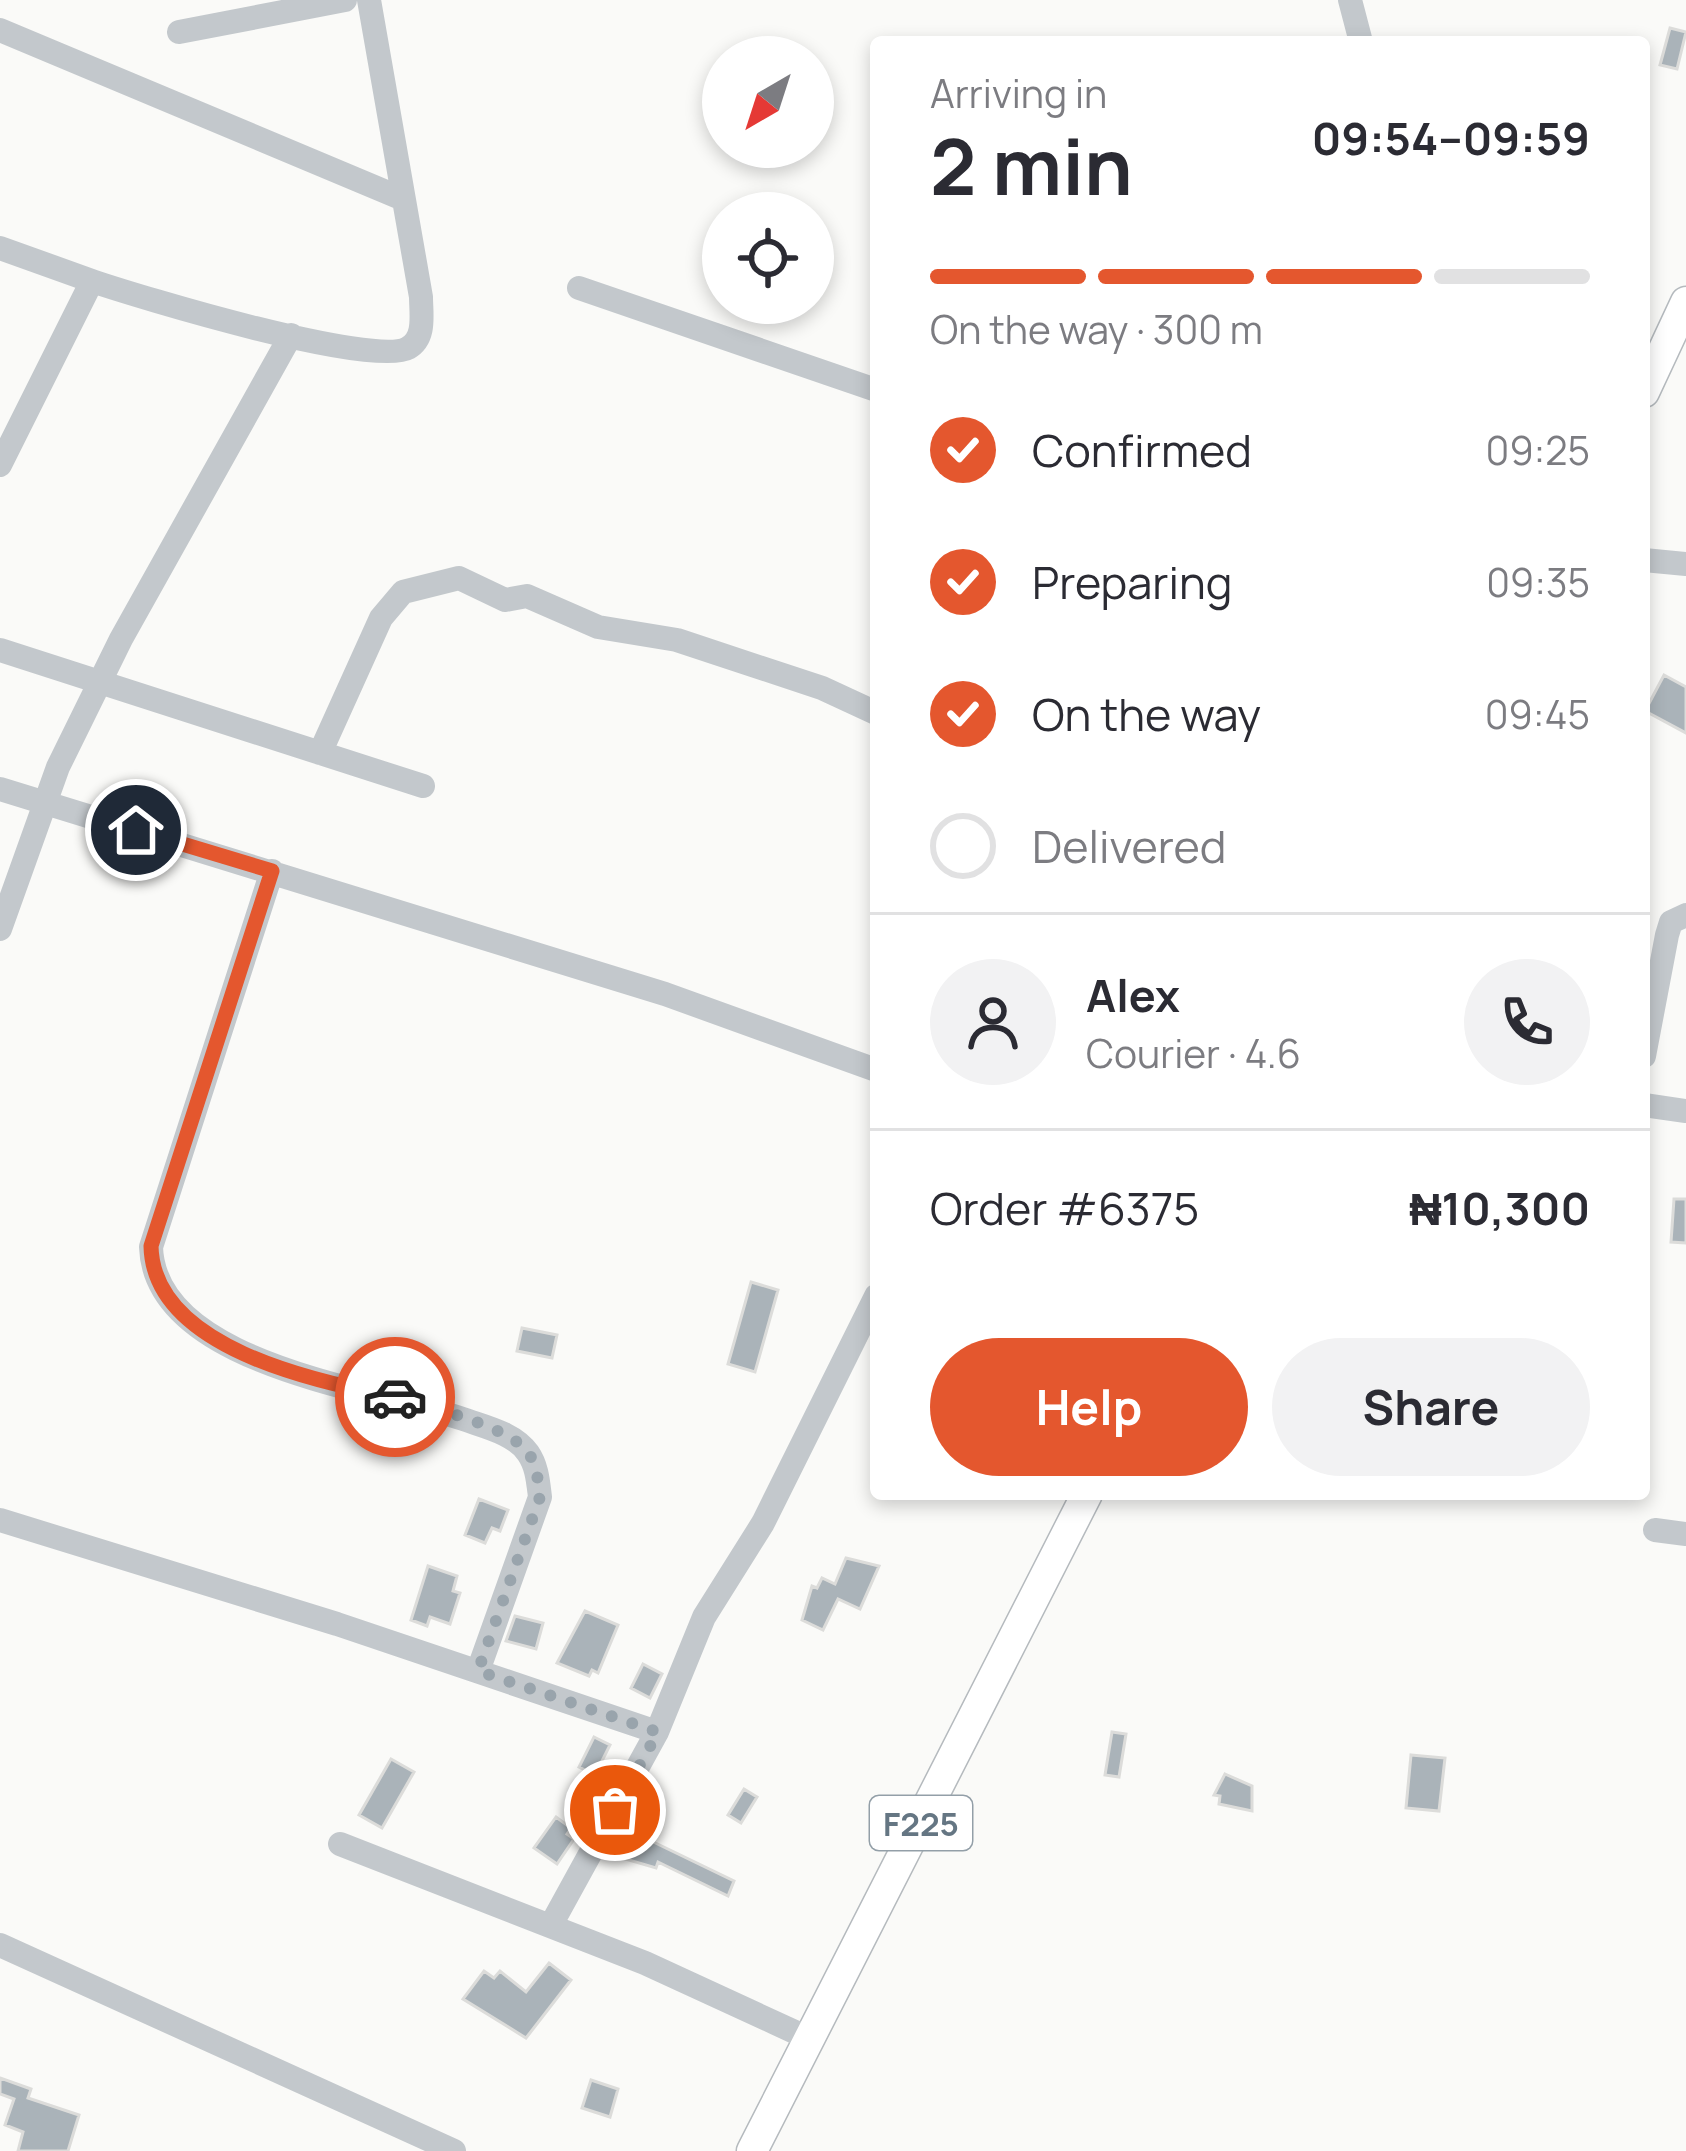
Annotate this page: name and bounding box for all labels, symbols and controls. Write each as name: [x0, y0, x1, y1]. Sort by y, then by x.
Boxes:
north arrow: [702, 36, 834, 168]
map controls: [702, 36, 834, 324]
text: Arriving in: [930, 66, 1107, 120]
text: 09:54–09:59: [1312, 107, 1590, 169]
text: 2 min: [930, 112, 1133, 218]
button: locate: [702, 192, 834, 324]
text: On the way · 300 m: [930, 302, 1263, 356]
icon: check: [930, 417, 996, 483]
text: Confirmed: [1032, 419, 1252, 481]
text: 09:25: [1486, 423, 1590, 477]
icon: check: [930, 549, 996, 615]
text: Preparing: [1032, 551, 1232, 613]
text: 09:35: [1486, 555, 1590, 609]
icon: check: [930, 681, 996, 747]
text: On the way: [1032, 683, 1261, 745]
text: 09:45: [1485, 687, 1590, 741]
pin: [85, 779, 187, 881]
icon: home: [103, 797, 169, 863]
text: Delivered: [1032, 815, 1227, 877]
button: person: [930, 959, 1056, 1085]
button: phone: [1464, 959, 1590, 1085]
text: Alex: [1086, 964, 1180, 1026]
text: Courier · 4.6: [1086, 1026, 1301, 1080]
text: Order #6375: [930, 1177, 1199, 1239]
text: ₦10,300: [1409, 1177, 1590, 1239]
courier: [335, 1337, 455, 1457]
button: Help: [930, 1338, 1248, 1476]
button: Share: [1272, 1338, 1590, 1476]
icon: car: [362, 1364, 428, 1430]
pin: [564, 1759, 666, 1861]
icon: bag: [582, 1777, 648, 1843]
road number: F225: [870, 1796, 972, 1850]

